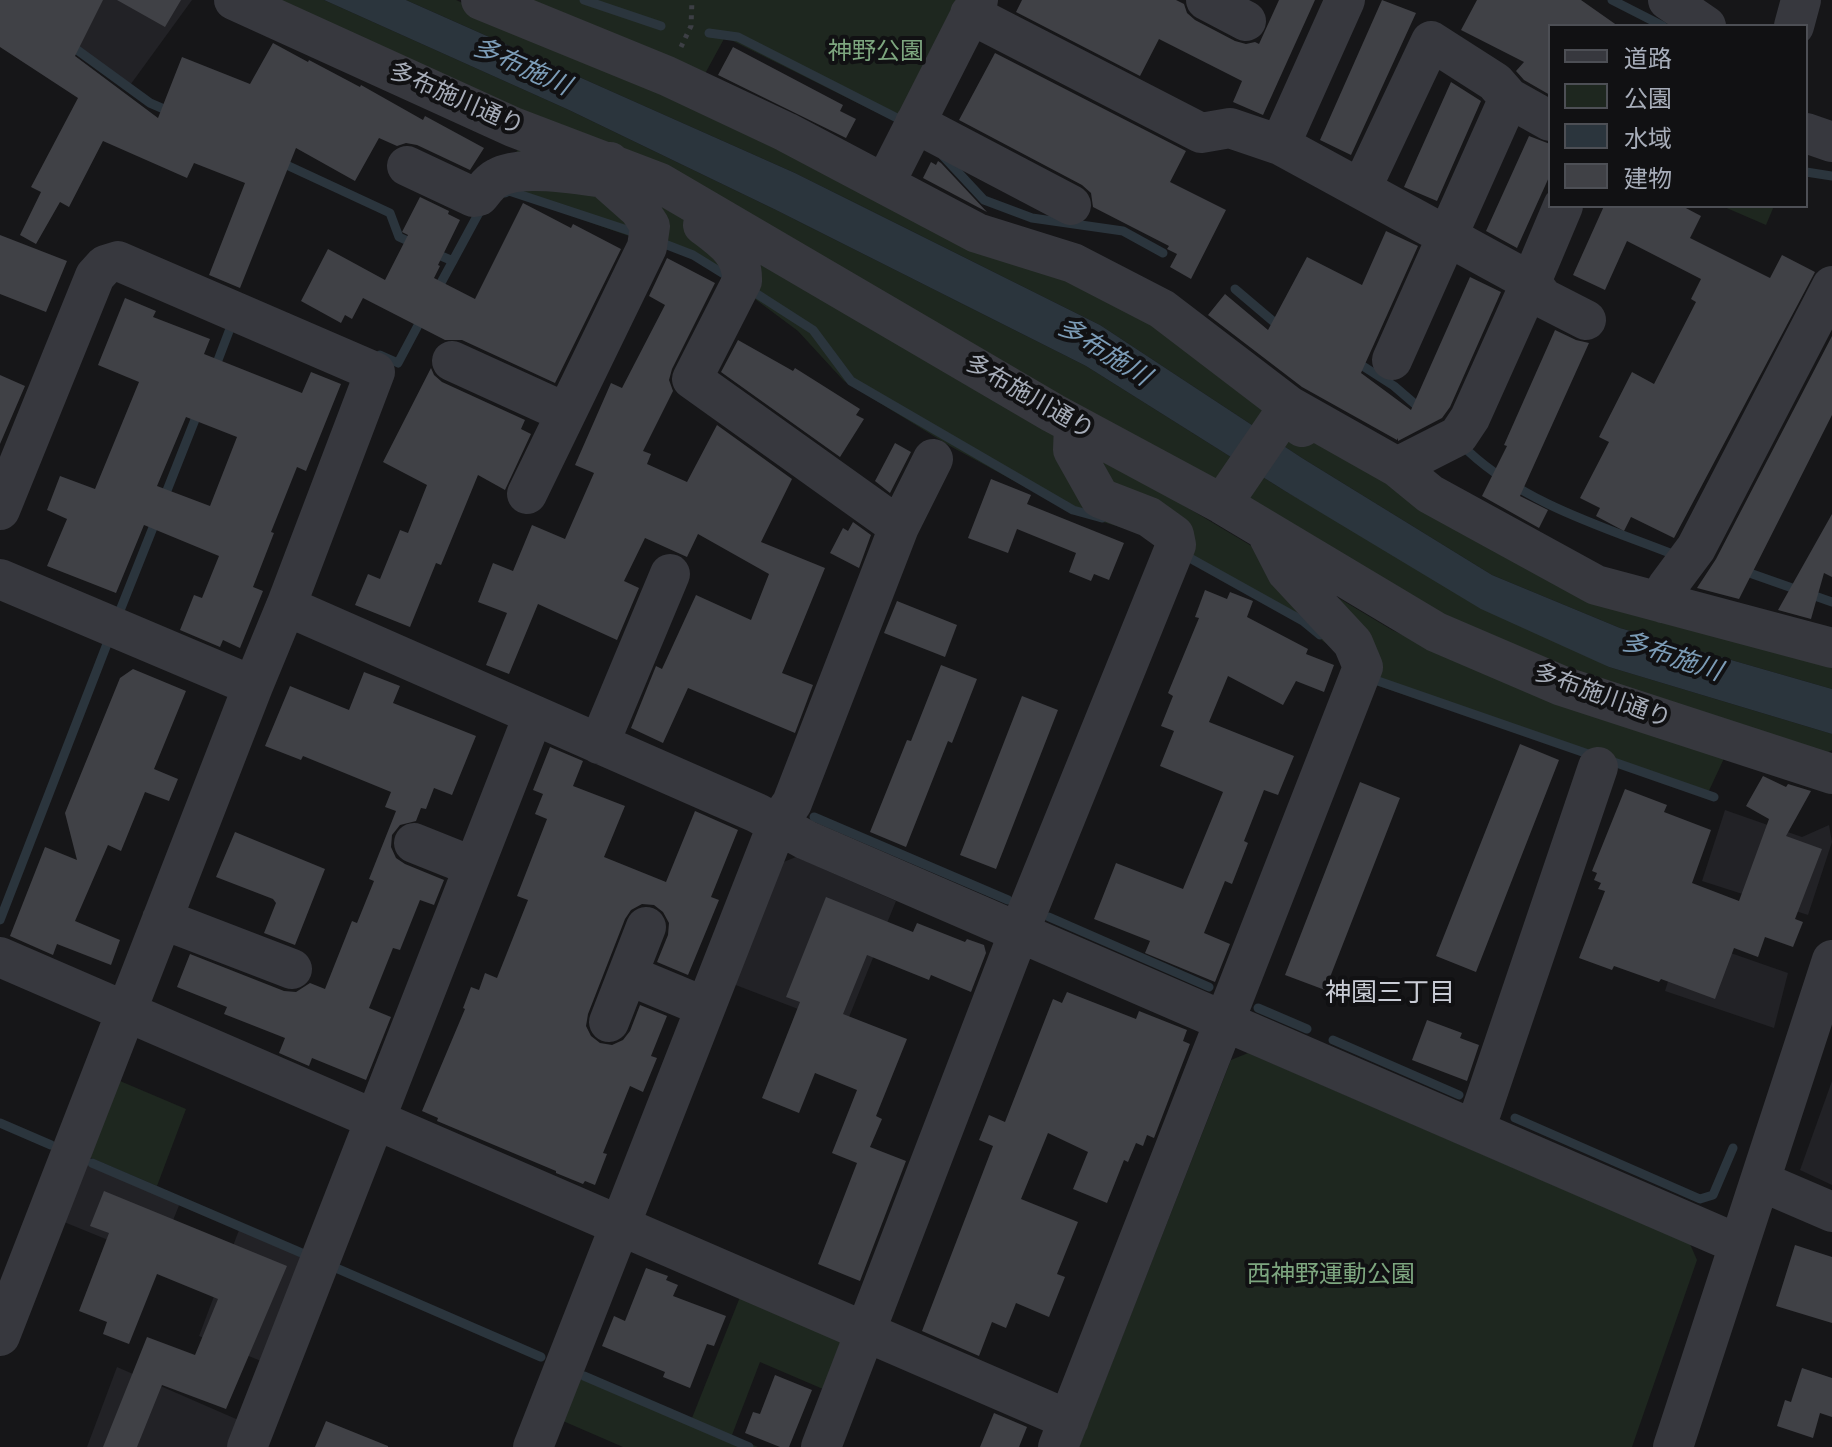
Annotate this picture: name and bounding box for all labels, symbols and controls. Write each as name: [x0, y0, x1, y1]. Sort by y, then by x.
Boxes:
legend: [1548, 24, 1808, 208]
water label: 多布施川: [467, 33, 575, 103]
park label: 神野公園: [828, 39, 924, 67]
text: 道路: [1624, 45, 1672, 73]
street label: 多布施川通り: [384, 58, 528, 142]
text: 公園: [1624, 85, 1672, 113]
text: 水域: [1624, 125, 1672, 153]
text: 建物: [1624, 165, 1672, 193]
water label: 多布施川: [1051, 312, 1155, 394]
street label: 多布施川通り: [959, 350, 1099, 446]
water label: 多布施川: [1617, 627, 1725, 689]
street label: 多布施川通り: [1529, 659, 1675, 735]
district label: 神園三丁目: [1325, 978, 1455, 1010]
park label: 西神野運動公園: [1247, 1262, 1415, 1290]

